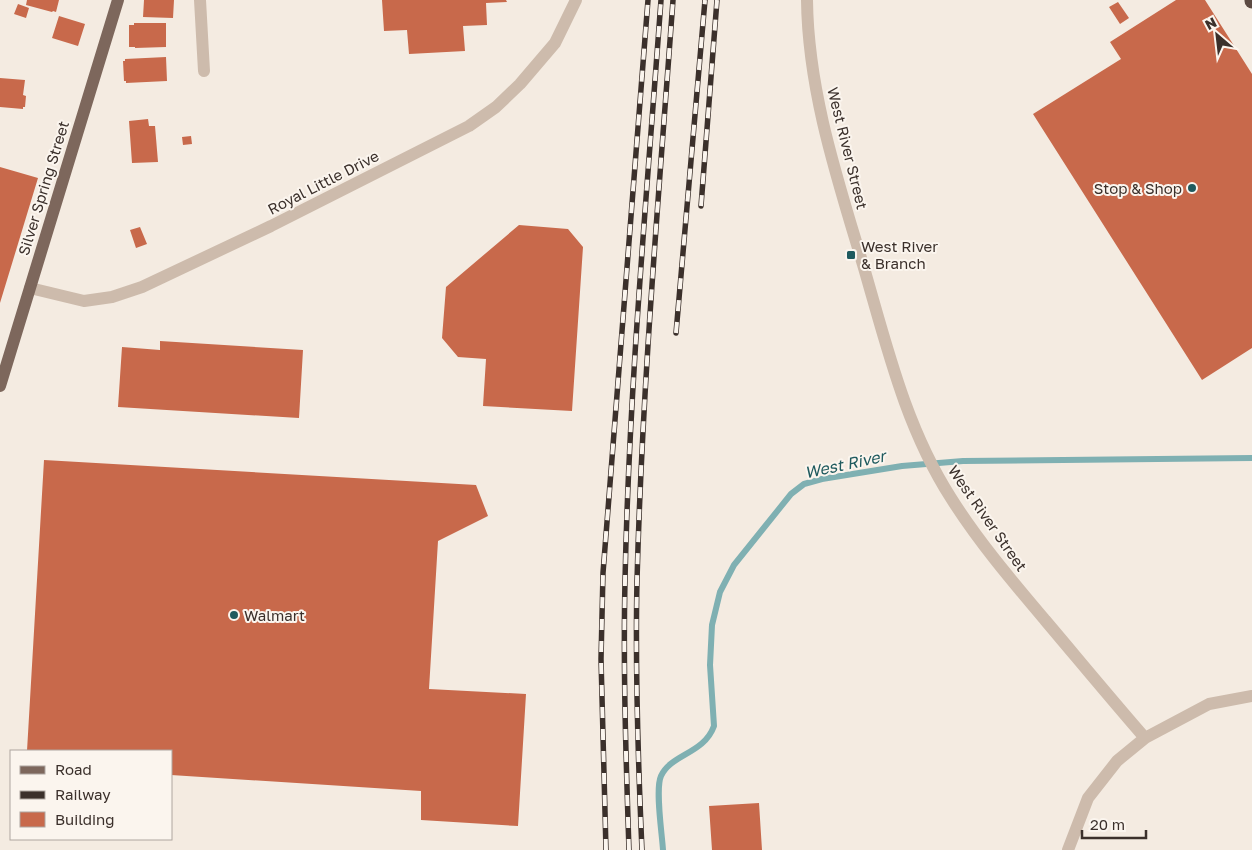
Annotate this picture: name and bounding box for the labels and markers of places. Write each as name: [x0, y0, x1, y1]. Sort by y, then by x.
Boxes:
place label: Stop & Shop: [1094, 179, 1182, 197]
marker: Stop & Shop: [1186, 182, 1198, 194]
place label: West River & Branch: [861, 237, 938, 272]
marker: West River & Branch: [845, 249, 857, 261]
place label: Walmart: [244, 606, 305, 624]
marker: Walmart: [228, 609, 240, 621]

